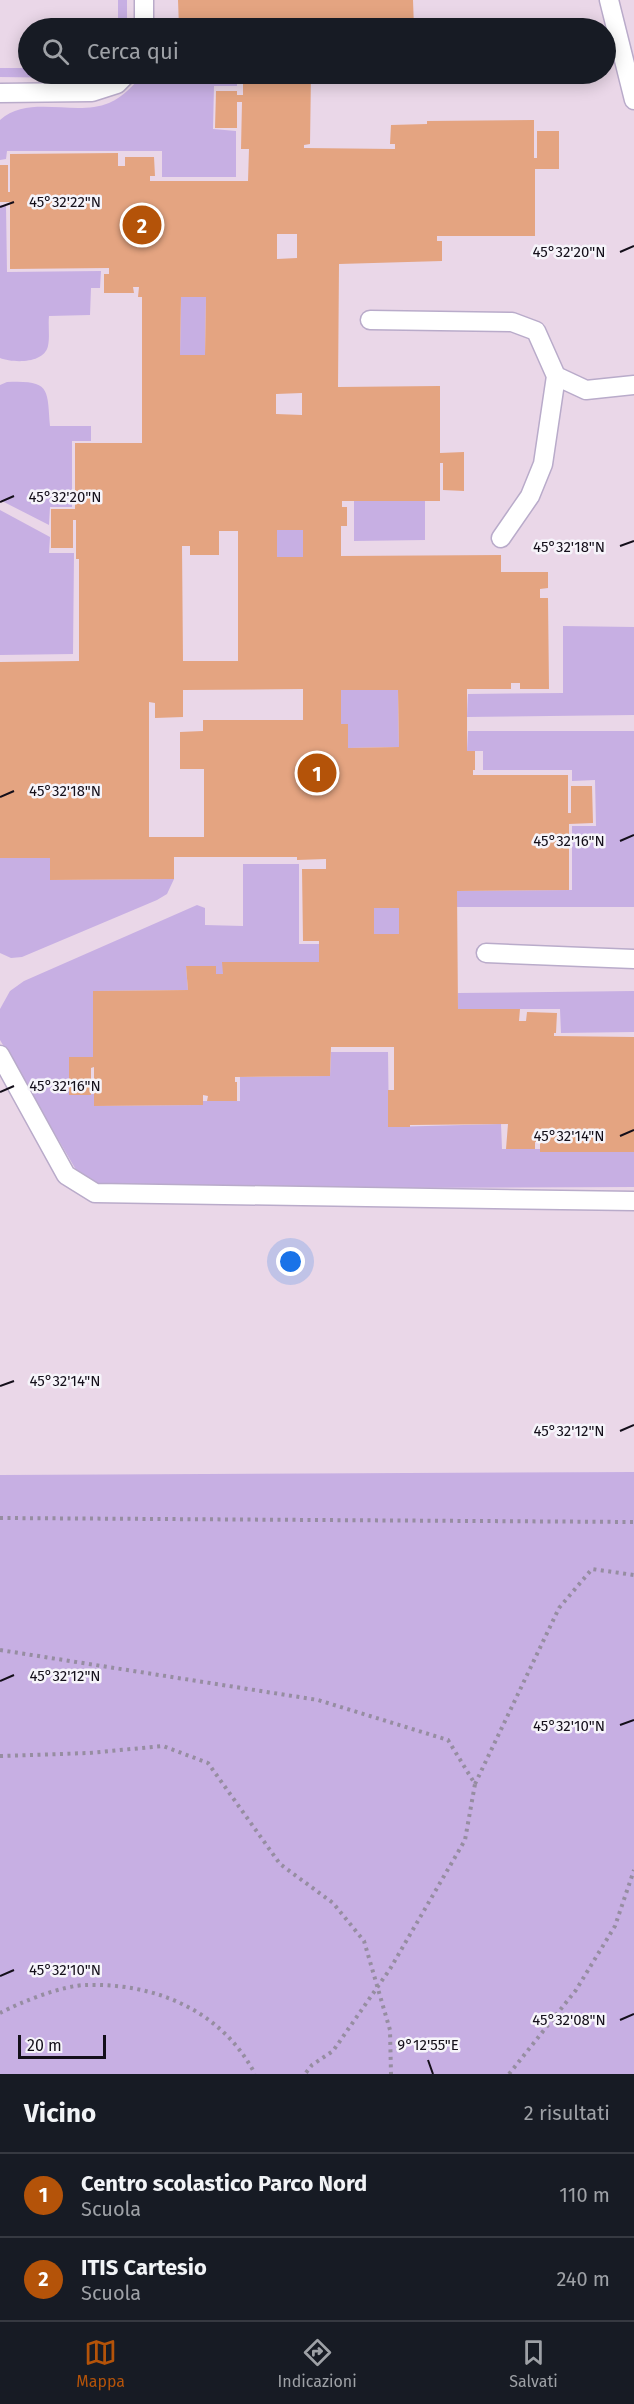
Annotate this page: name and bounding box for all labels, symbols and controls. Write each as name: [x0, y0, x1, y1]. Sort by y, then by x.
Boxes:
search box: [18, 18, 616, 84]
icon: search: [39, 35, 72, 68]
text: Cerca qui: [87, 38, 179, 65]
text: 45°32'22"N: [29, 193, 101, 211]
pin: 2: [122, 202, 162, 248]
text: 45°32'20"N: [533, 243, 605, 261]
text: 45°32'20"N: [29, 488, 101, 506]
text: 45°32'18"N: [533, 538, 605, 556]
pin: 1: [298, 750, 336, 796]
text: 45°32'18"N: [29, 782, 101, 800]
text: 45°32'16"N: [533, 832, 605, 850]
text: 45°32'16"N: [29, 1077, 101, 1095]
text: 45°32'14"N: [533, 1127, 605, 1145]
your location: [276, 1247, 305, 1276]
text: 45°32'14"N: [29, 1372, 101, 1390]
text: 45°32'12"N: [533, 1422, 605, 1440]
text: 45°32'12"N: [29, 1667, 101, 1685]
text: 45°32'10"N: [533, 1717, 605, 1735]
text: 45°32'10"N: [29, 1961, 101, 1979]
text: 45°32'08"N: [532, 2011, 606, 2029]
scale bar: [18, 2032, 106, 2060]
text: 20 m: [27, 2036, 62, 2055]
text: 9°12'55"E: [397, 2036, 459, 2054]
text: Vicino: [24, 2098, 96, 2129]
text: 2 risultati: [524, 2101, 610, 2125]
text: Centro scolastico Parco Nord: [81, 2170, 367, 2197]
text: 1: [39, 2183, 48, 2207]
text: 110 m: [559, 2183, 610, 2207]
text: Scuola: [81, 2197, 141, 2221]
text: ITIS Cartesio: [81, 2254, 207, 2281]
text: 2: [38, 2267, 49, 2291]
text: 240 m: [556, 2267, 610, 2291]
text: Scuola: [81, 2281, 141, 2305]
tab: Mappa: [76, 2336, 125, 2391]
tab: Indicazioni: [278, 2336, 357, 2391]
tab: Salvati: [509, 2336, 558, 2391]

